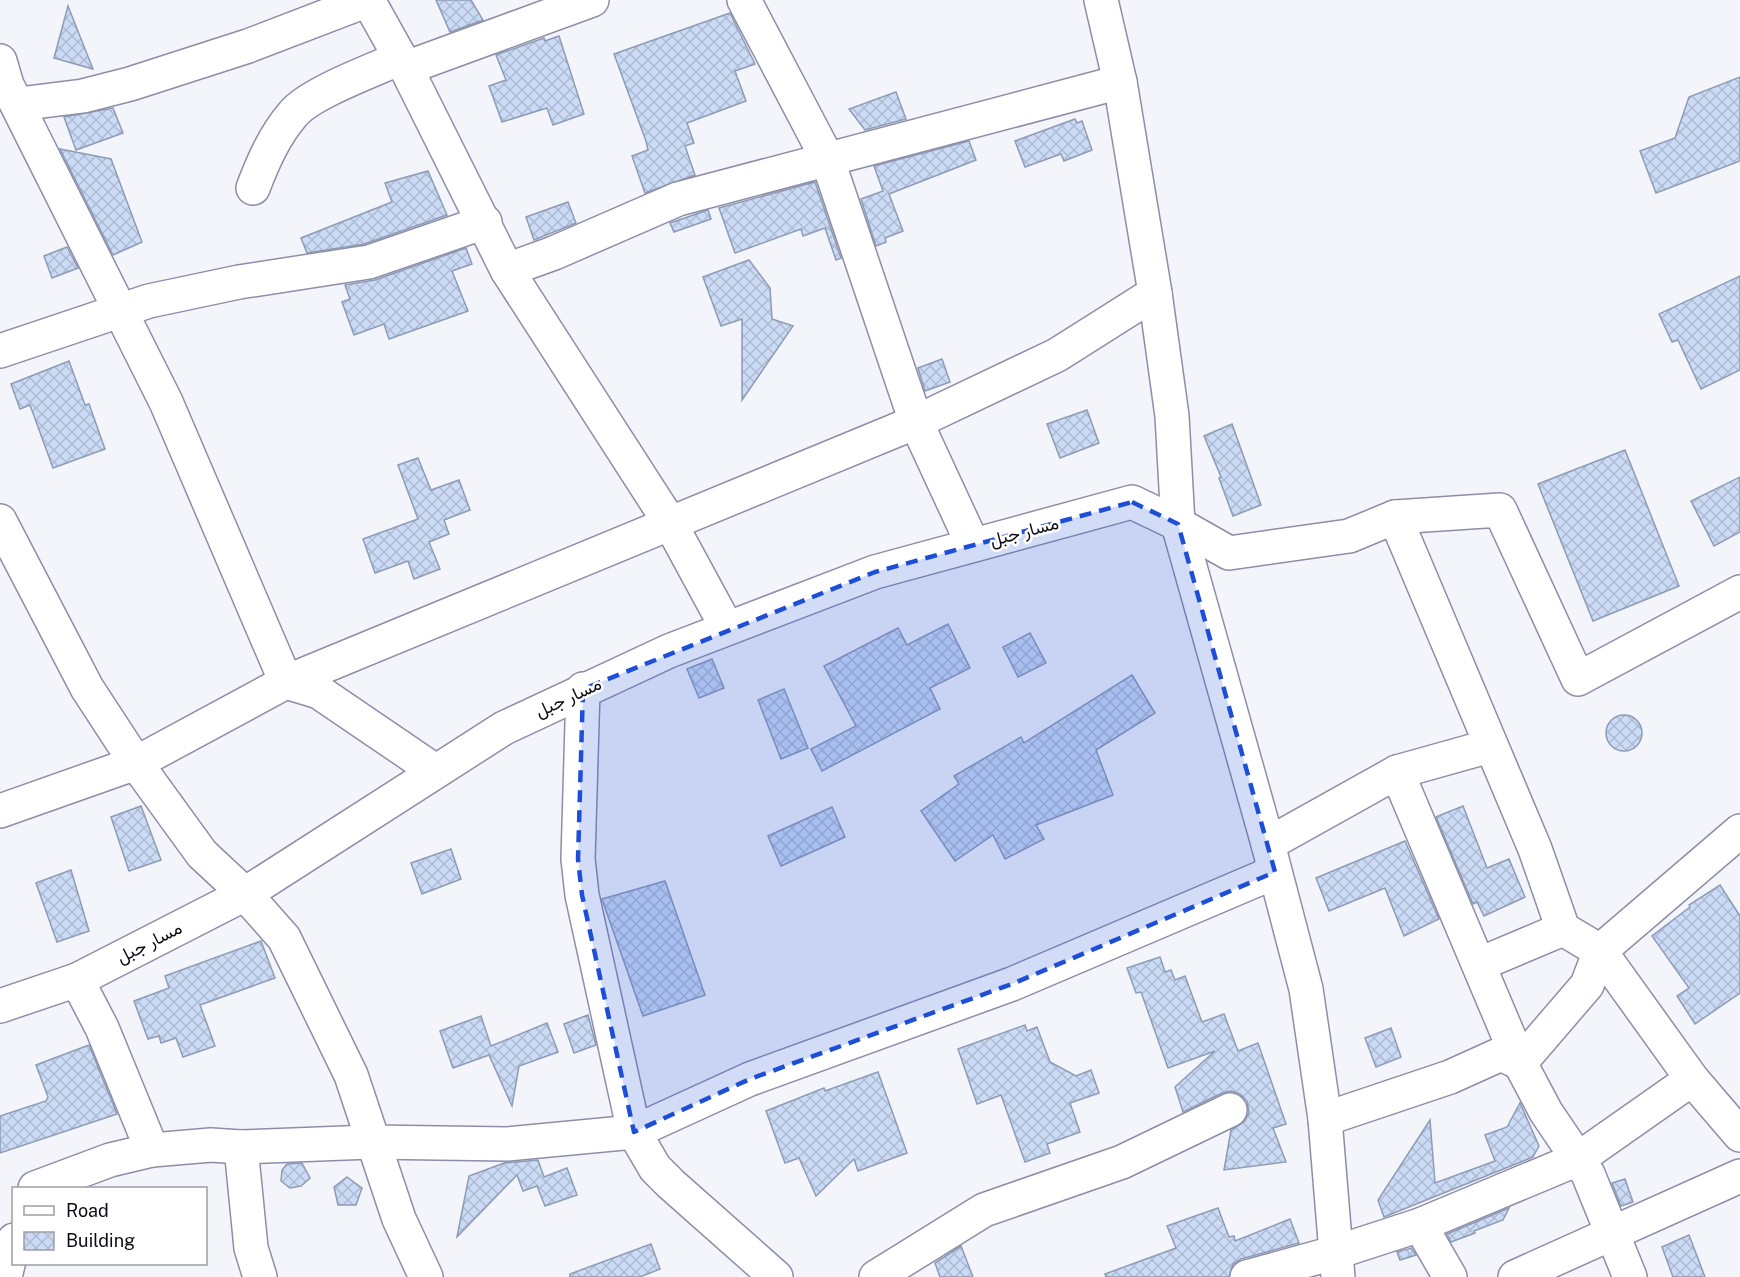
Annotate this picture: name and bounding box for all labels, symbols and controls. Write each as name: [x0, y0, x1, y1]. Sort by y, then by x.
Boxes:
street label: مسار جبل: [987, 512, 1061, 551]
street label: مسار جبل: [532, 673, 605, 722]
street label: مسار جبل: [113, 917, 186, 968]
legend: [12, 1187, 207, 1265]
text: Road: [66, 1200, 109, 1221]
text: Building: [66, 1230, 135, 1251]

